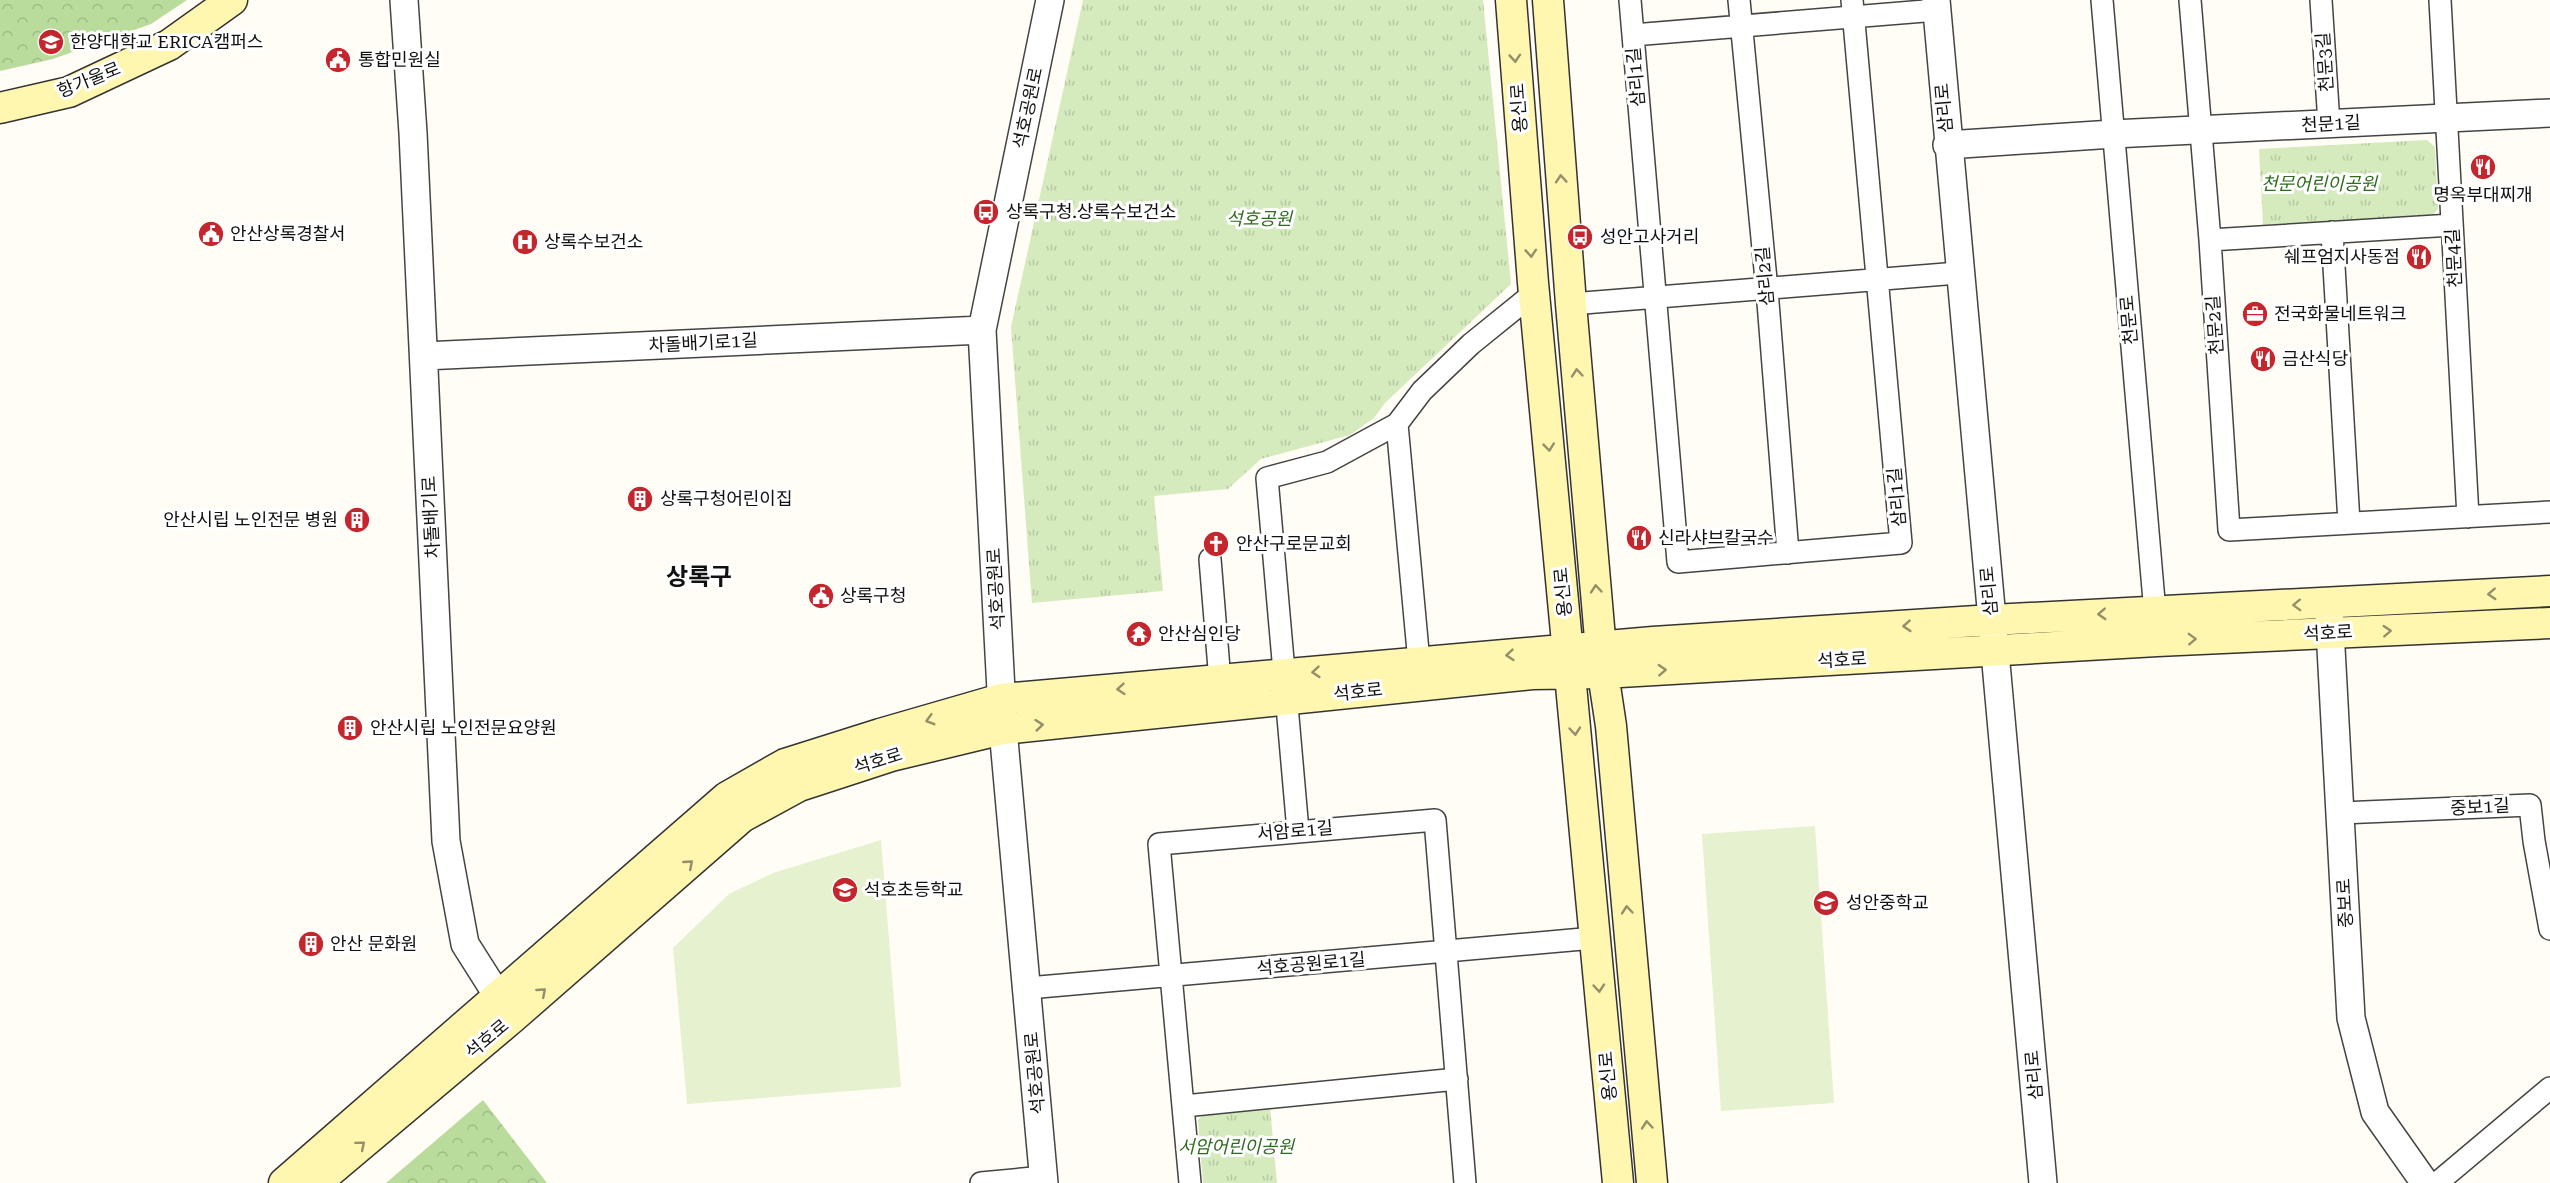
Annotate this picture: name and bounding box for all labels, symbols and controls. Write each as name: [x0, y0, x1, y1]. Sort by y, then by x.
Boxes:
school or university icon: 한양대학교 ERICA캠퍼스: [36, 27, 66, 57]
place label: 한양대학교 ERICA캠퍼스: [70, 31, 263, 52]
street label: 천문3길: [2312, 31, 2337, 93]
public building icon: 통합민원실: [323, 45, 353, 75]
street label: 삼리1길: [1622, 46, 1649, 108]
place label: 통합민원실: [358, 49, 441, 70]
one-way arrow: [1508, 54, 1521, 63]
street label: 항가울로: [54, 57, 123, 102]
street label: 석호공원로: [1009, 65, 1046, 151]
street label: 삼리로: [1931, 82, 1956, 134]
street label: 용신로: [1506, 83, 1531, 134]
street label: 천문1길: [2301, 111, 2361, 136]
restaurant icon: 명옥부대찌개: [2468, 152, 2498, 182]
park label: 천문어린이공원: [2261, 173, 2378, 194]
one-way arrow: [1555, 174, 1568, 184]
place label: 명옥부대찌개: [2433, 184, 2533, 205]
bus stop icon: 상록구청.상록수보건소: [971, 197, 1001, 227]
place label: 상록구청.상록수보건소: [1006, 201, 1176, 222]
park label: 석호공원: [1226, 208, 1294, 229]
public building icon: 안산상록경찰서: [196, 219, 226, 249]
bus stop icon: 성안고사거리: [1565, 222, 1595, 252]
place label: 안산상록경찰서: [230, 223, 346, 244]
place label: 성안고사거리: [1600, 226, 1699, 247]
hospital icon: 상록수보건소: [510, 227, 540, 257]
street label: 천문4길: [2441, 228, 2466, 288]
place label: 상록수보건소: [544, 231, 643, 252]
restaurant icon: 쉐프엄지사동점: [2404, 242, 2434, 272]
street label: 삼리2길: [1751, 245, 1778, 307]
place label: 쉐프엄지사동점: [2284, 246, 2400, 267]
one-way arrow: [1524, 248, 1537, 257]
street label: 천문로: [2116, 294, 2141, 346]
street label: 천문2길: [2202, 294, 2227, 356]
office icon: 전국화물네트워크: [2240, 299, 2270, 329]
place label: 전국화물네트워크: [2274, 303, 2406, 324]
street label: 차돌배기로1길: [648, 329, 758, 356]
restaurant icon: 금산식당: [2248, 344, 2278, 374]
place label: 금산식당: [2282, 348, 2348, 369]
one-way arrow: [1571, 369, 1584, 378]
one-way arrow: [1542, 442, 1555, 451]
street label: 삼리1길: [1883, 466, 1910, 528]
street label: 차돌배기로: [418, 475, 443, 559]
building icon: 상록구청어린이집: [625, 484, 655, 514]
place label: 상록구청어린이집: [660, 488, 792, 509]
building icon: 안산시립 노인전문 병원: [342, 505, 372, 535]
place label: 안산시립 노인전문 병원: [163, 509, 338, 530]
restaurant icon: 신라샤브칼국수: [1624, 523, 1654, 553]
place label: 신라샤브칼국수: [1658, 527, 1774, 548]
church icon: 안산구로문교회: [1201, 529, 1231, 559]
place label: 안산구로문교회: [1236, 533, 1352, 554]
street label: 석호공원로: [983, 547, 1008, 631]
district label: 상록구: [666, 563, 732, 591]
street label: 삼리로: [1976, 565, 2001, 617]
street label: 용신로: [1550, 566, 1575, 618]
public building icon: 상록구청: [806, 581, 836, 611]
one-way arrow: [1590, 584, 1603, 593]
place label: 상록구청: [840, 585, 906, 606]
one-way arrow: [2487, 588, 2496, 601]
one-way arrow: [2292, 598, 2301, 611]
one-way arrow: [2098, 607, 2107, 620]
temple icon: 안산심인당: [1124, 619, 1154, 649]
one-way arrow: [1903, 619, 1912, 632]
street label: 석호로: [2303, 621, 2353, 644]
place label: 안산심인당: [1158, 623, 1241, 644]
one-way arrow: [2382, 624, 2391, 637]
one-way arrow: [2187, 633, 2196, 646]
one-way arrow: [1505, 648, 1514, 661]
street label: 석호로: [1817, 648, 1867, 671]
one-way arrow: [1657, 663, 1666, 676]
one-way arrow: [1311, 665, 1320, 678]
street label: 석호로: [1332, 678, 1384, 705]
one-way arrow: [1117, 682, 1126, 695]
one-way arrow: [925, 712, 935, 725]
building icon: 안산시립 노인전문요양원: [335, 713, 365, 743]
place label: 안산시립 노인전문요양원: [370, 717, 557, 738]
one-way arrow: [1035, 719, 1044, 732]
one-way arrow: [1568, 726, 1581, 735]
street label: 석호로: [851, 743, 905, 778]
street label: 중보1길: [2450, 794, 2510, 819]
street label: 서암로1길: [1256, 817, 1334, 844]
one-way arrow: [682, 860, 693, 871]
school or university icon: 석호초등학교: [830, 875, 860, 905]
street label: 중보로: [2333, 878, 2356, 928]
place label: 석호초등학교: [864, 879, 963, 900]
school or university icon: 성안중학교: [1811, 888, 1841, 918]
place label: 성안중학교: [1846, 892, 1929, 913]
one-way arrow: [1621, 905, 1634, 914]
building icon: 안산 문화원: [296, 929, 326, 959]
place label: 안산 문화원: [330, 933, 417, 954]
street label: 석호공원로1길: [1256, 948, 1366, 979]
one-way arrow: [1592, 983, 1605, 992]
one-way arrow: [535, 988, 546, 999]
street label: 석호로: [461, 1015, 512, 1063]
street label: 석호공원로: [1020, 1031, 1049, 1115]
street label: 삼리로: [2021, 1049, 2046, 1101]
street label: 용신로: [1595, 1050, 1620, 1102]
one-way arrow: [1641, 1120, 1654, 1129]
park label: 서암어린이공원: [1178, 1136, 1295, 1157]
one-way arrow: [354, 1142, 365, 1153]

